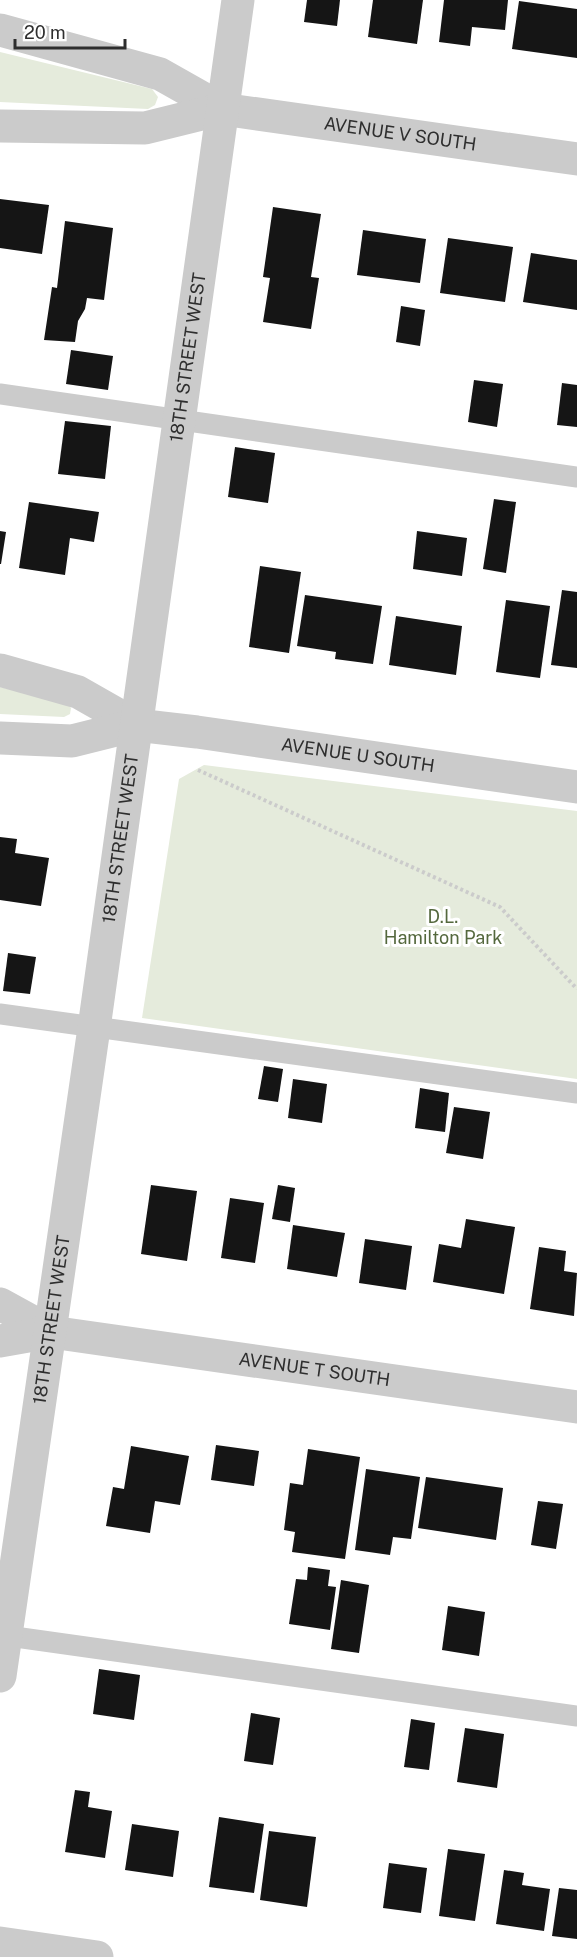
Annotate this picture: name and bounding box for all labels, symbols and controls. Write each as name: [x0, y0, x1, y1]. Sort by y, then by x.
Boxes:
scale bar: [15, 12, 124, 50]
text: 20 m: [24, 22, 66, 43]
street label: AVENUE V SOUTH: [323, 112, 478, 155]
street label: 18TH STREET WEST: [165, 271, 210, 443]
street label: AVENUE U SOUTH: [280, 733, 436, 776]
street label: 18TH STREET WEST: [98, 752, 142, 925]
park label: D.L. Hamilton Park: [384, 906, 502, 948]
street label: 18TH STREET WEST: [29, 1233, 74, 1406]
street label: AVENUE T SOUTH: [238, 1348, 392, 1390]

